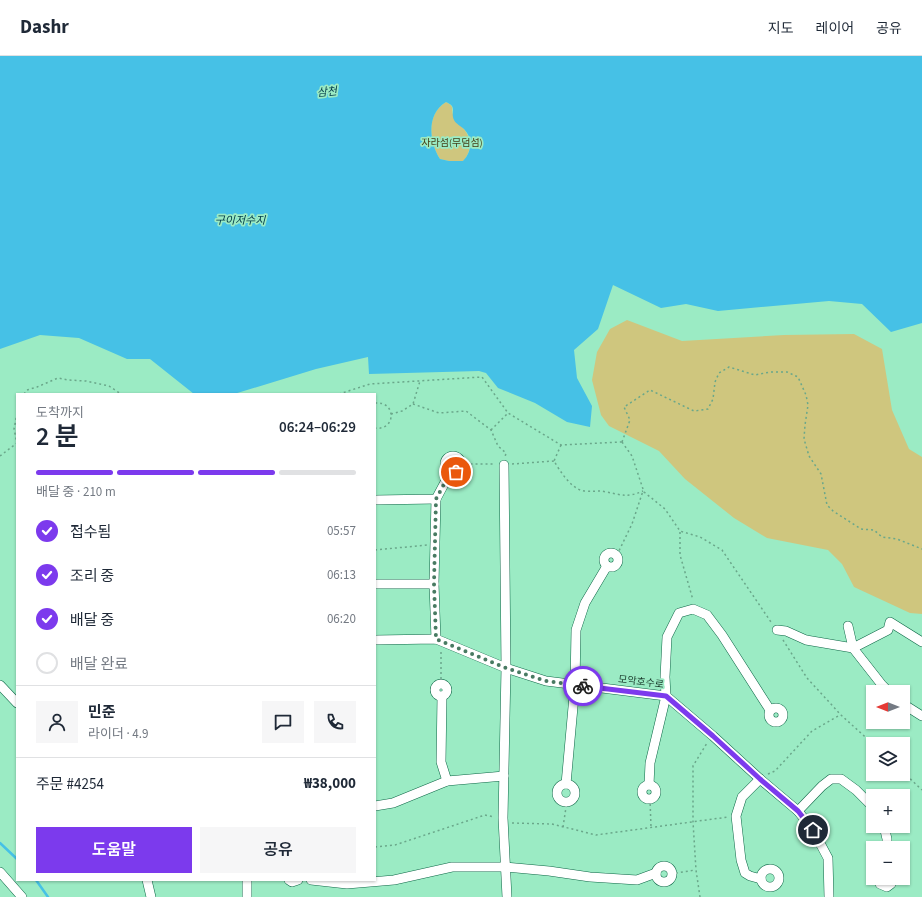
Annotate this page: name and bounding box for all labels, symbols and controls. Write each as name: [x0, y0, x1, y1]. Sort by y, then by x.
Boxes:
text: Dashr: [20, 14, 69, 41]
text: 지도: [768, 19, 794, 39]
text: 레이어: [816, 19, 854, 39]
text: 공유: [876, 19, 902, 39]
water label: 삼천: [316, 83, 340, 101]
park label: 자라섬(무덤섬): [421, 136, 483, 150]
water label: 구이저수지: [215, 213, 266, 228]
text: 도착까지: [36, 404, 84, 422]
text: 06:24–06:29: [279, 417, 356, 438]
text: 2 분: [36, 418, 78, 455]
pin: [439, 455, 473, 489]
icon: bag: [445, 461, 467, 483]
text: 배달 중 · 210 m: [36, 483, 116, 501]
icon: check: [36, 520, 58, 542]
text: 접수됨: [70, 522, 111, 543]
text: 05:57: [327, 522, 356, 540]
icon: check: [36, 564, 58, 586]
text: 조리 중: [70, 566, 114, 587]
text: 06:13: [327, 566, 356, 584]
icon: check: [36, 608, 58, 630]
text: 배달 중: [70, 610, 114, 631]
text: 06:20: [327, 610, 356, 628]
text: 배달 완료: [70, 654, 128, 675]
courier: [563, 666, 603, 706]
street label: 모악호수로: [617, 672, 665, 692]
icon: bike: [572, 675, 594, 697]
north arrow: [866, 685, 910, 729]
map controls: [866, 685, 910, 885]
button: person: [36, 701, 78, 743]
button: chat: [262, 701, 304, 743]
button: phone: [314, 701, 356, 743]
text: 민준: [88, 702, 116, 723]
text: 라이더 · 4.9: [88, 725, 148, 743]
button: layers: [866, 737, 910, 781]
text: ₩38,000: [304, 773, 356, 794]
text: 주문 #4254: [36, 774, 104, 795]
button: +: [866, 789, 910, 833]
pin: [796, 813, 830, 847]
icon: home: [802, 819, 824, 841]
button: 도움말: [36, 827, 192, 873]
button: 공유: [200, 827, 356, 873]
button: −: [866, 841, 910, 885]

